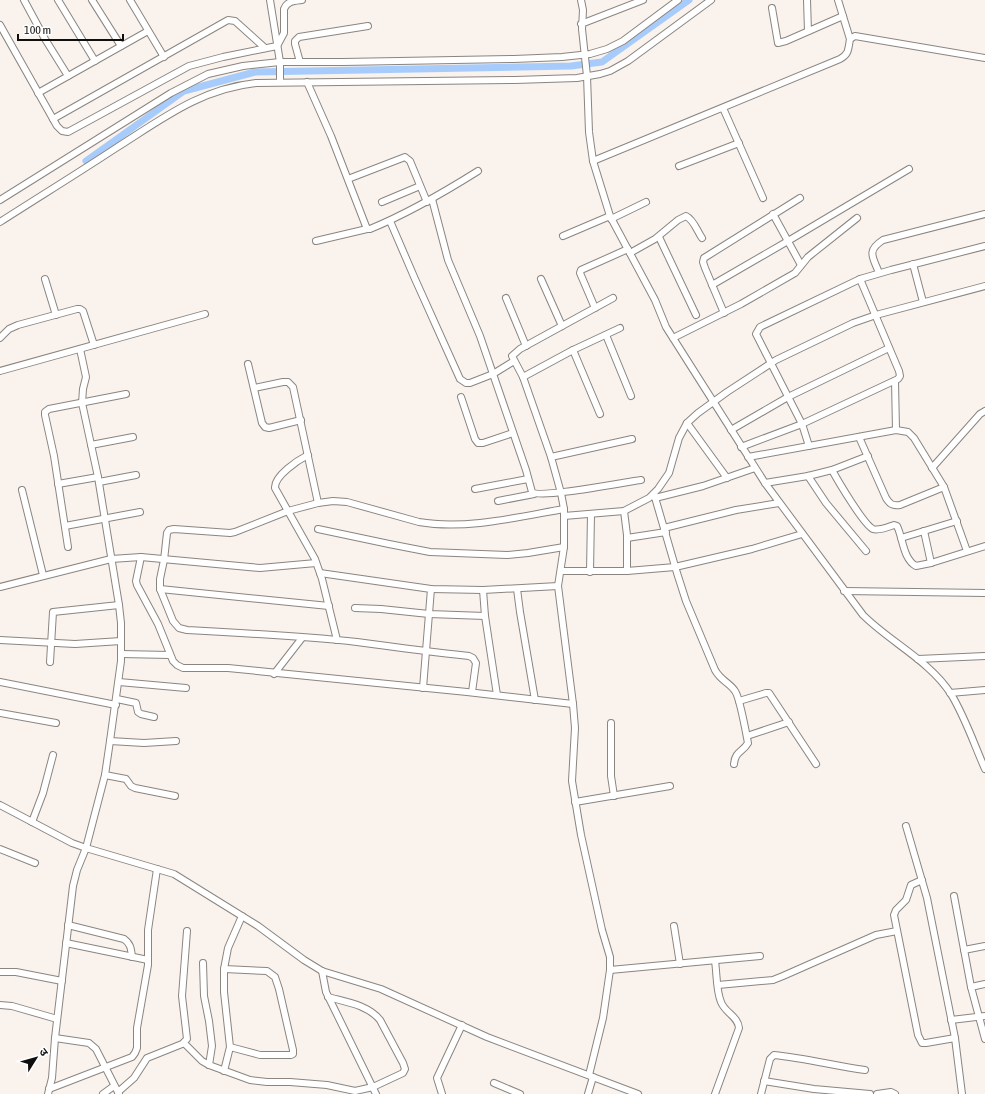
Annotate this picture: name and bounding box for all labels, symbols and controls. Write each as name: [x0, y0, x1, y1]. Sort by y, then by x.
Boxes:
scale bar: [18, 16, 123, 42]
text: 100 m: [24, 23, 51, 37]
north arrow: [16, 1038, 56, 1078]
text: उ: [37, 1046, 51, 1059]

